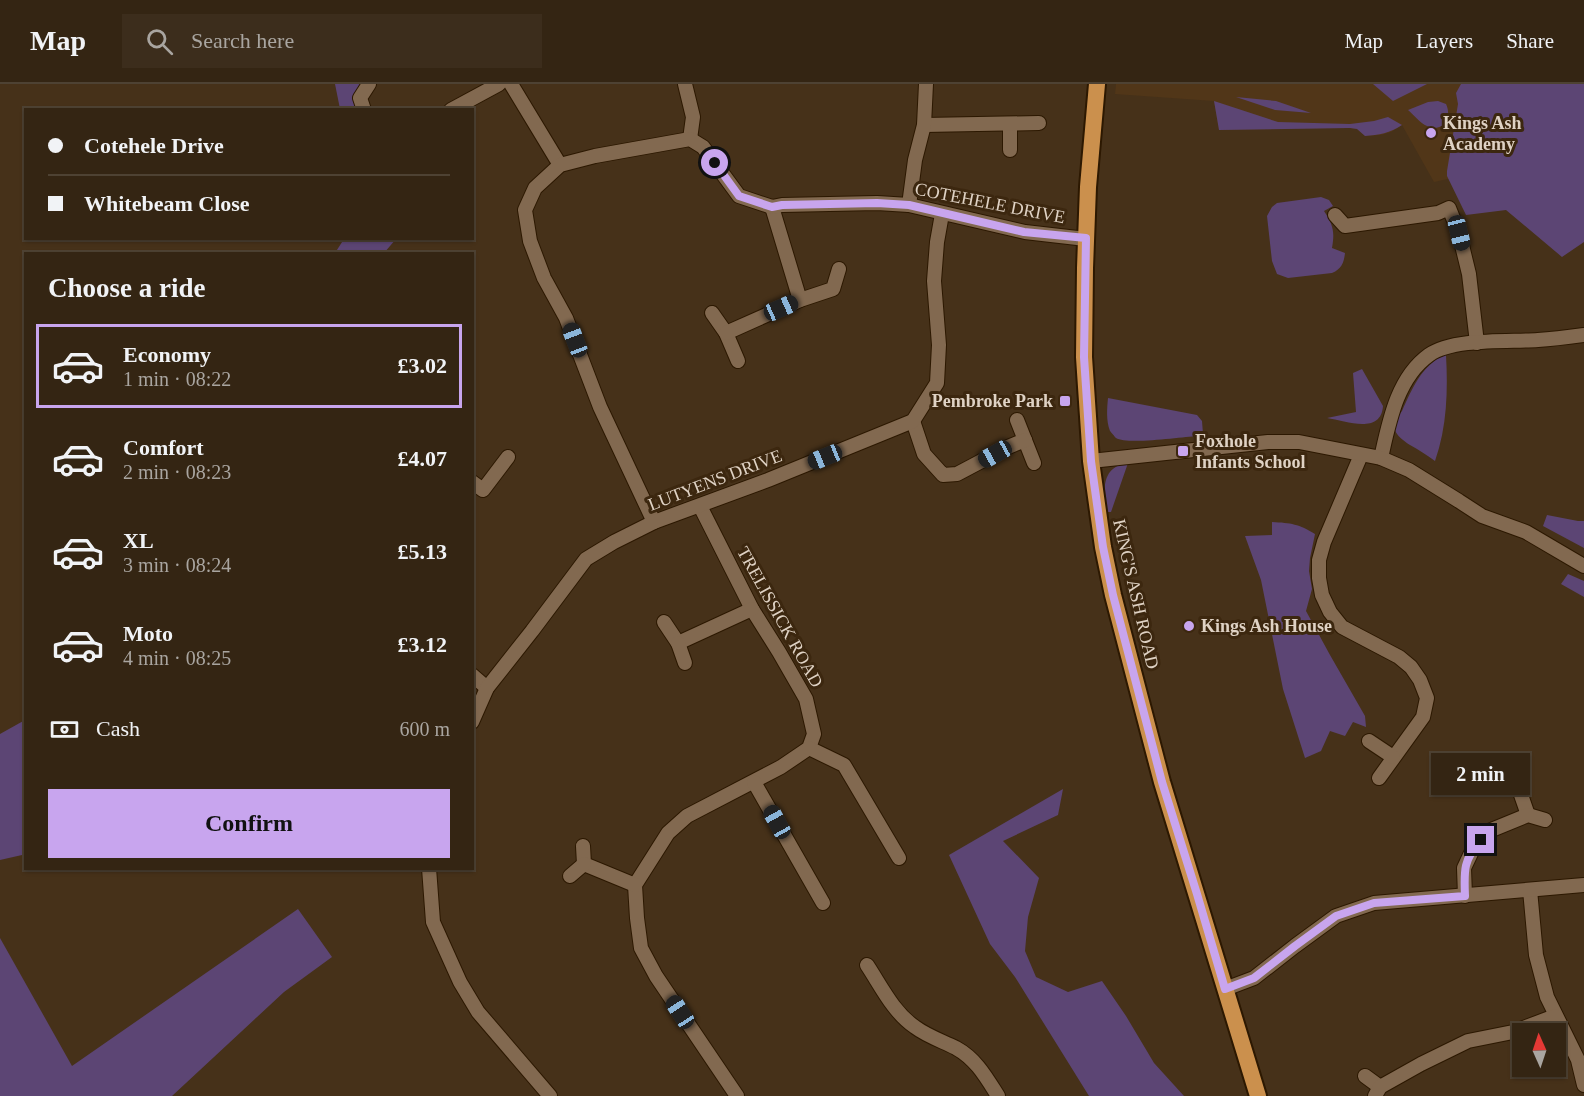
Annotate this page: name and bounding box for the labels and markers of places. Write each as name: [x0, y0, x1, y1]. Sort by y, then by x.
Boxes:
place label: Kings Ash Academy: [1443, 113, 1522, 154]
marker: Kings Ash Academy: [1424, 126, 1438, 140]
place label: Pembroke Park: [932, 391, 1053, 411]
marker: Pembroke Park: [1058, 394, 1072, 408]
place label: Foxhole Infants School: [1195, 431, 1306, 472]
marker: Foxhole Infants School: [1176, 444, 1190, 458]
place label: Kings Ash House: [1201, 616, 1332, 636]
marker: Kings Ash House: [1182, 619, 1196, 633]

